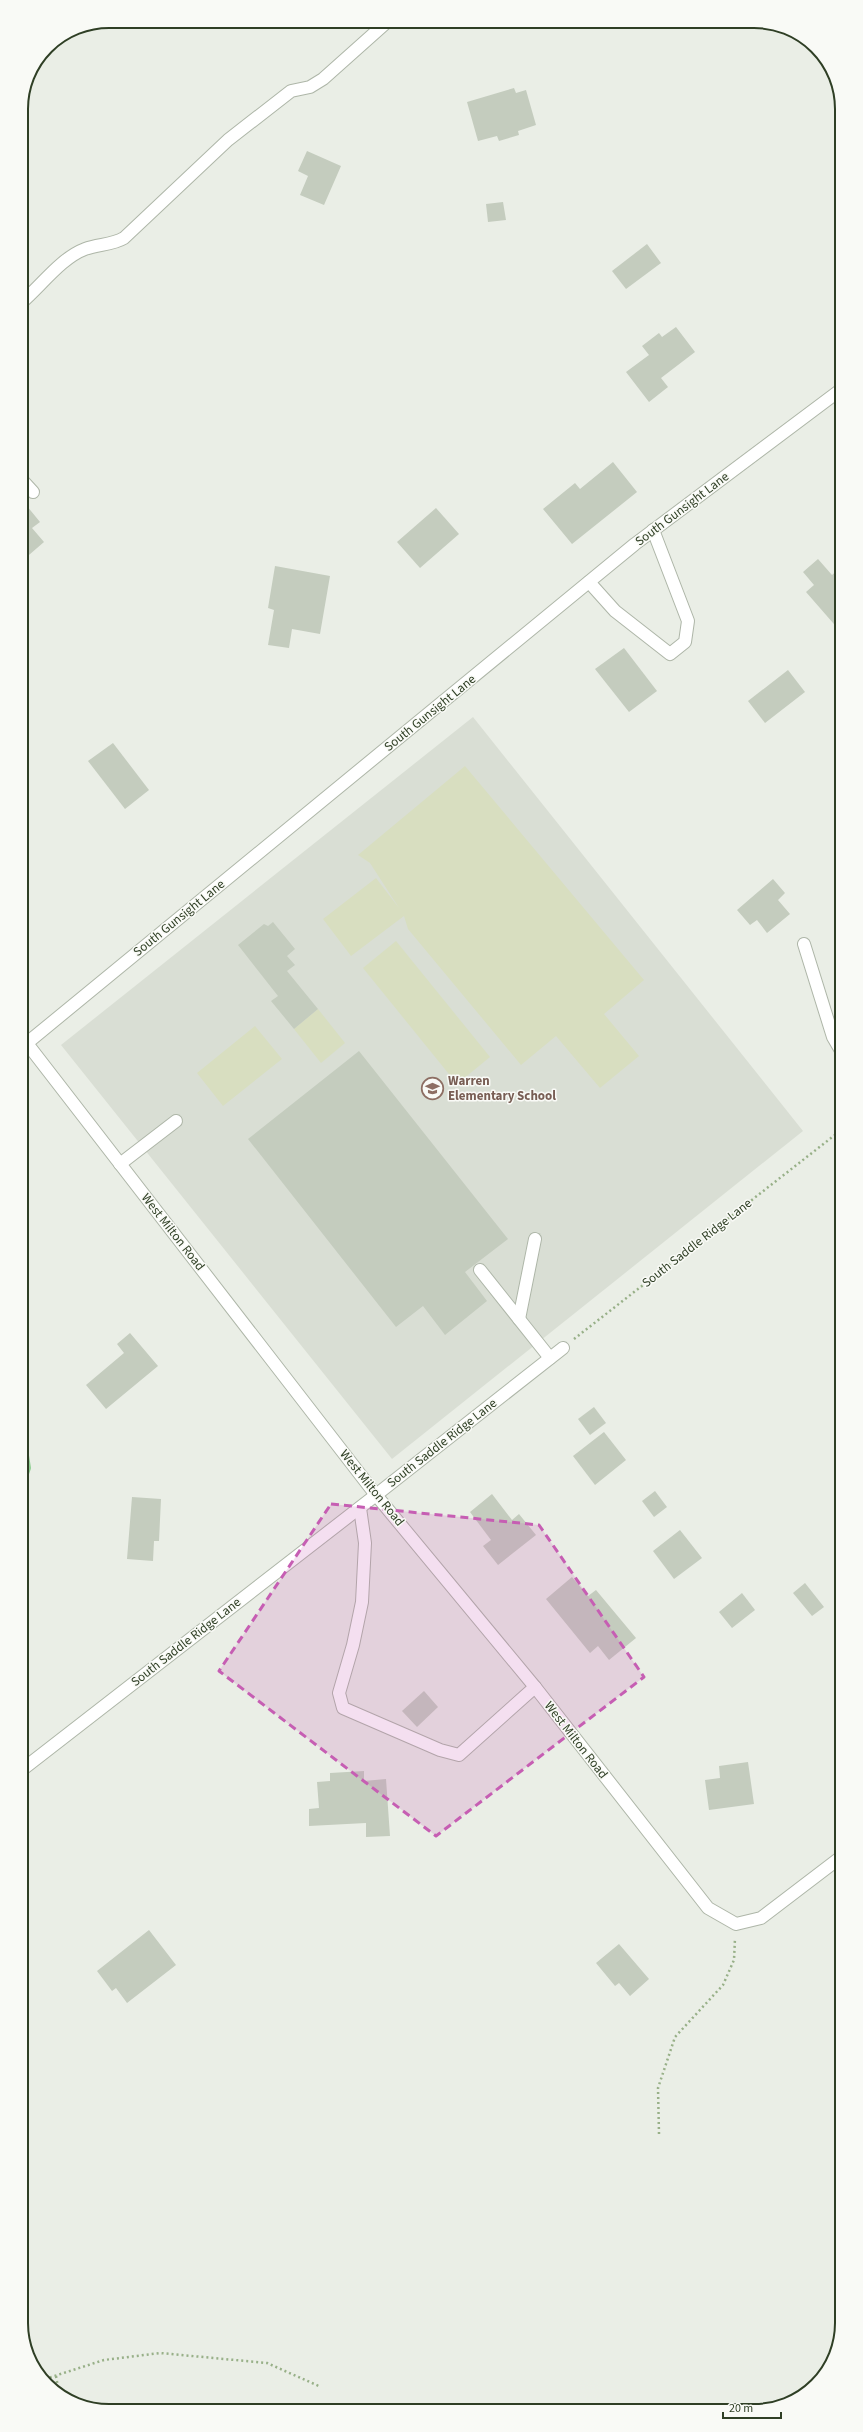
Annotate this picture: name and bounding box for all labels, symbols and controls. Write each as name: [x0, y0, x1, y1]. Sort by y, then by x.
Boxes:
street label: South Gunsight Lane: [631, 468, 733, 550]
street label: South Gunsight Lane: [380, 670, 480, 756]
street label: South Gunsight Lane: [129, 875, 229, 961]
place label: Warren Elementary School: [448, 1072, 556, 1105]
school or university icon: Warren Elementary School: [420, 1075, 446, 1101]
street label: West Milton Road: [137, 1190, 209, 1274]
street label: South Saddle Ridge Lane: [638, 1194, 756, 1292]
street label: South Saddle Ridge Lane: [383, 1394, 501, 1492]
street label: West Milton Road: [336, 1446, 408, 1530]
street label: South Saddle Ridge Lane: [127, 1593, 245, 1691]
street label: West Milton Road: [540, 1698, 612, 1782]
scale bar: [723, 2394, 781, 2420]
text: 20 m: [729, 2400, 753, 2417]

